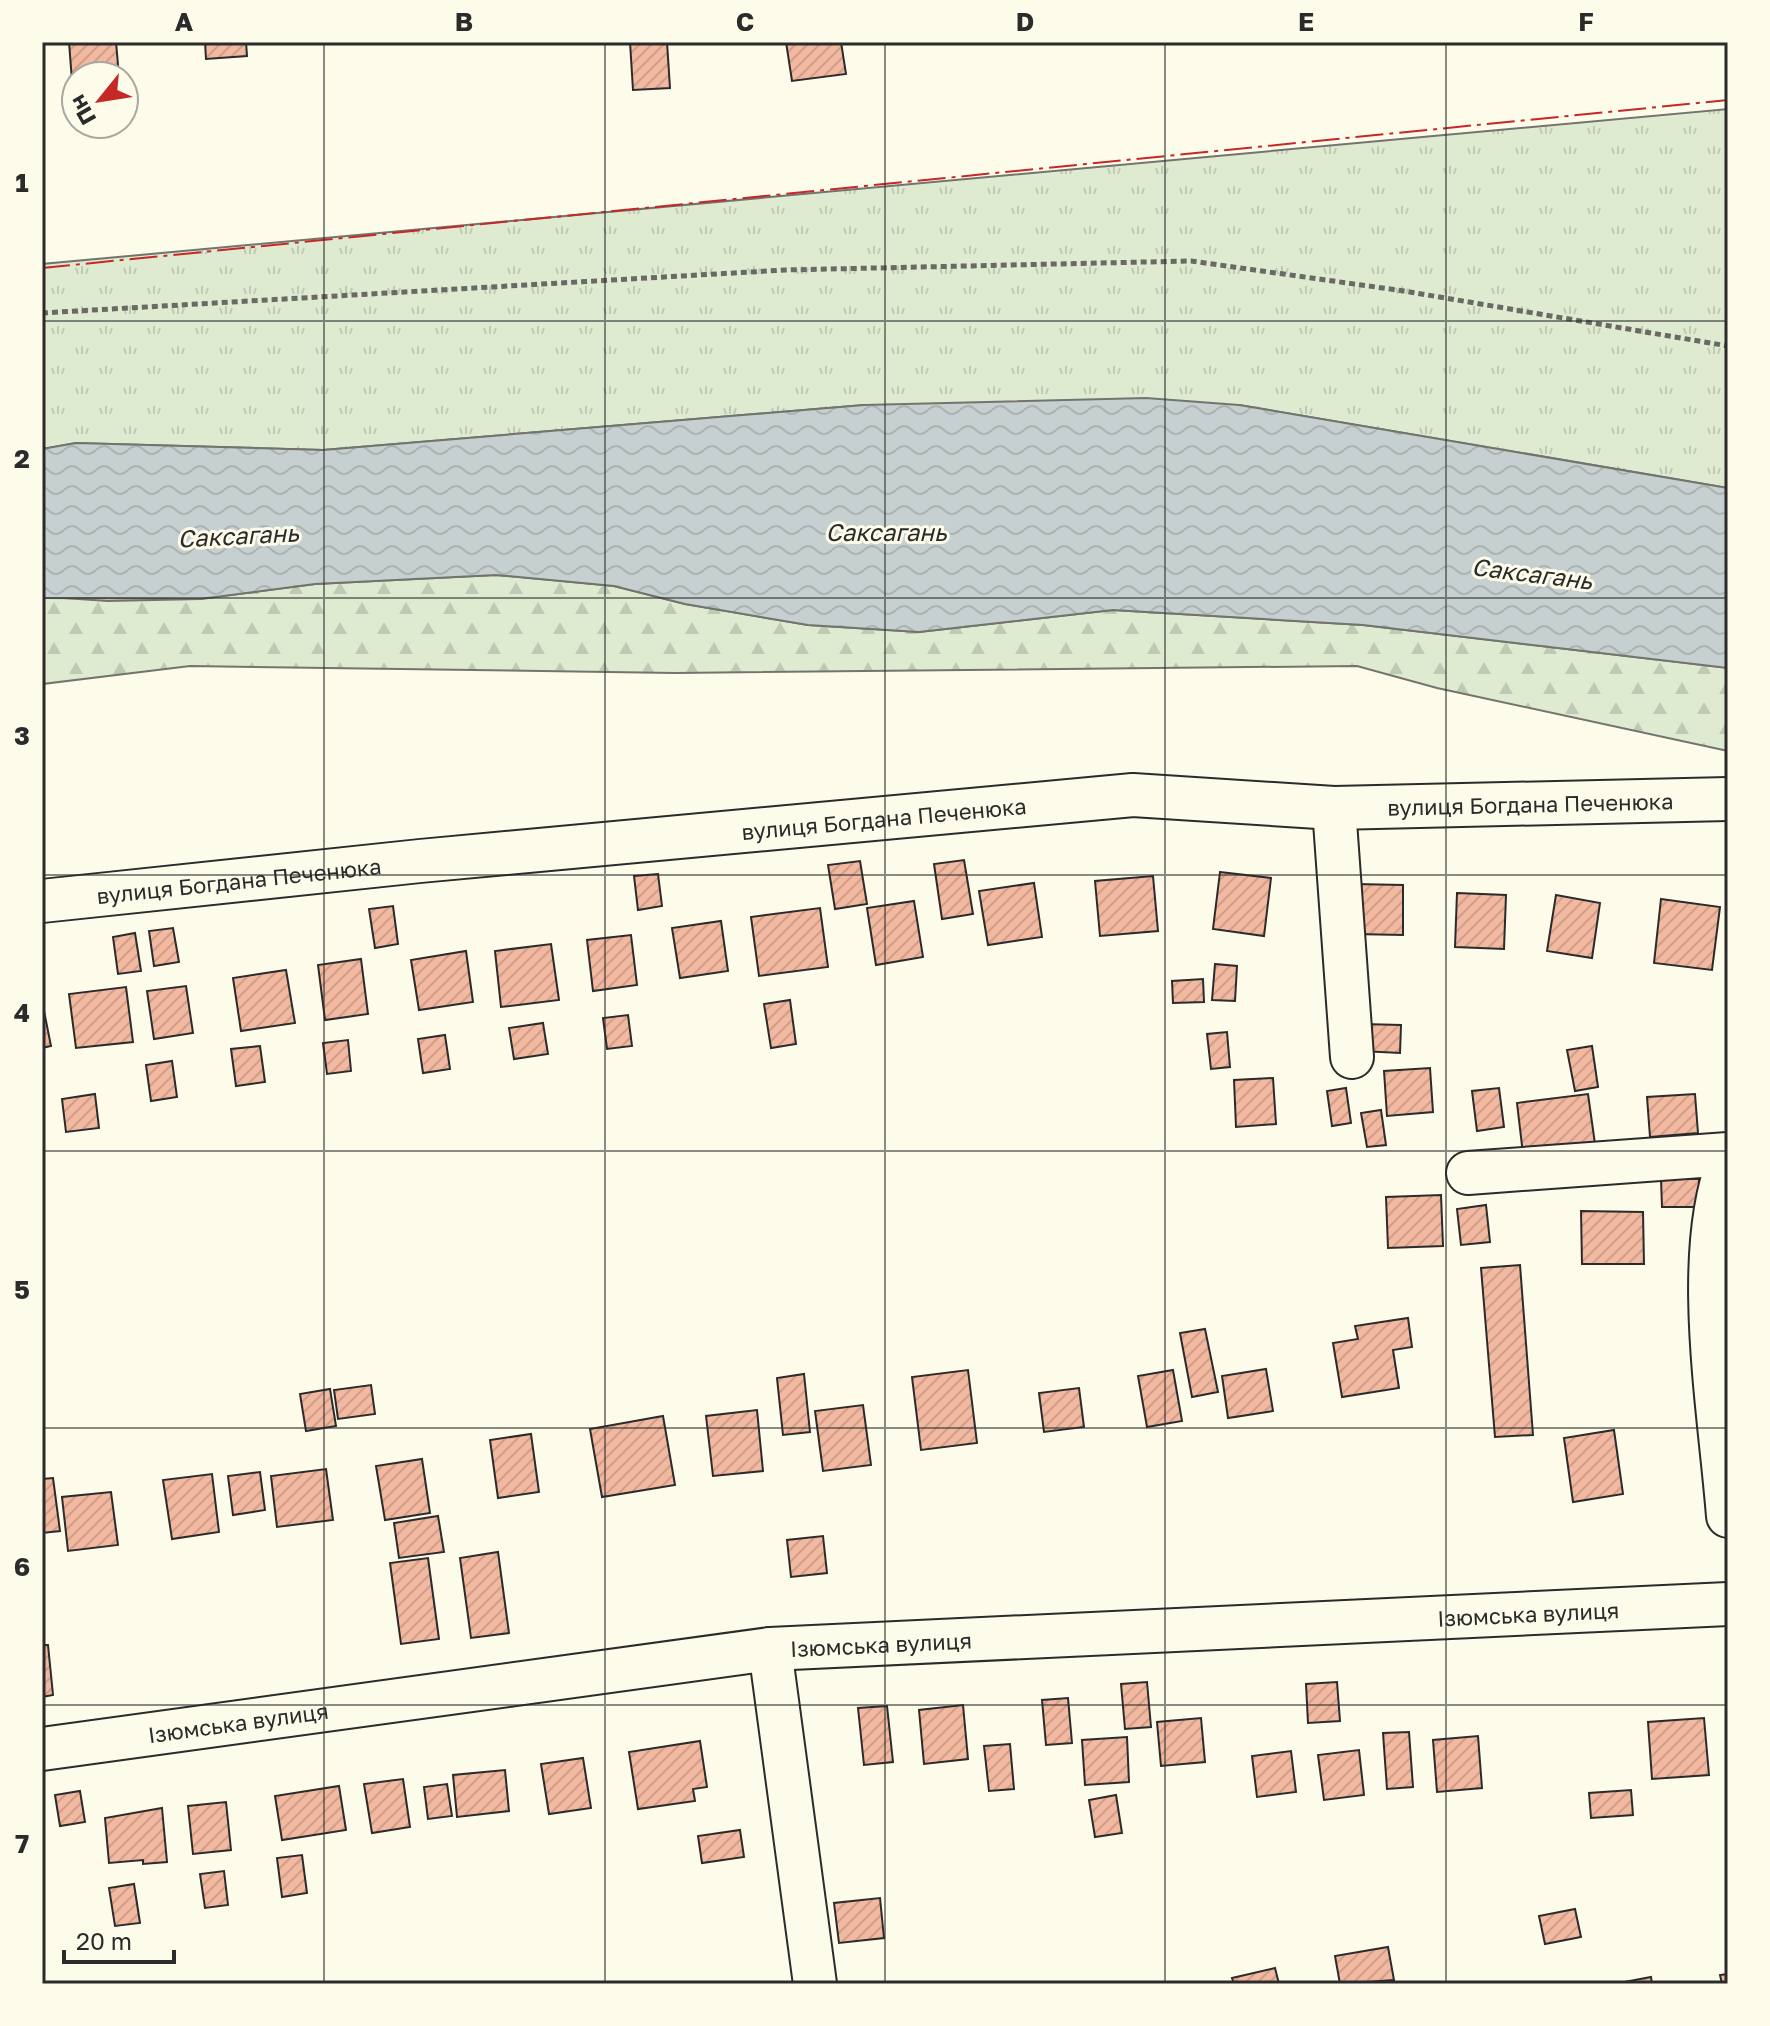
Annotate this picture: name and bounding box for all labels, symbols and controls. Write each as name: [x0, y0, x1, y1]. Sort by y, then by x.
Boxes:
text: A: [175, 6, 194, 37]
text: B: [455, 6, 473, 37]
text: C: [736, 6, 754, 37]
text: D: [1016, 6, 1034, 37]
text: E: [1298, 6, 1314, 37]
text: F: [1578, 6, 1594, 37]
north arrow: [60, 60, 140, 140]
text: Пн: [63, 91, 101, 130]
text: 1: [15, 167, 29, 198]
text: 2: [14, 443, 30, 474]
water label: Саксагань: [177, 517, 301, 553]
water label: Саксагань: [825, 517, 948, 546]
water label: Саксагань: [1470, 551, 1595, 595]
text: 3: [14, 720, 30, 751]
street label: вулиця Богдана Печенюка: [1387, 787, 1674, 820]
street label: вулиця Богдана Печенюка: [740, 791, 1028, 845]
street label: вулиця Богдана Печенюка: [95, 852, 383, 909]
text: 4: [14, 997, 30, 1028]
text: 5: [14, 1274, 30, 1305]
text: 6: [14, 1551, 30, 1582]
street label: Ізюмська вулиця: [1437, 1596, 1620, 1631]
street label: Ізюмська вулиця: [790, 1626, 973, 1662]
street label: Ізюмська вулиця: [146, 1696, 330, 1748]
text: 7: [15, 1828, 29, 1859]
scale bar: [64, 1914, 174, 1964]
text: 20 m: [76, 1926, 132, 1955]

